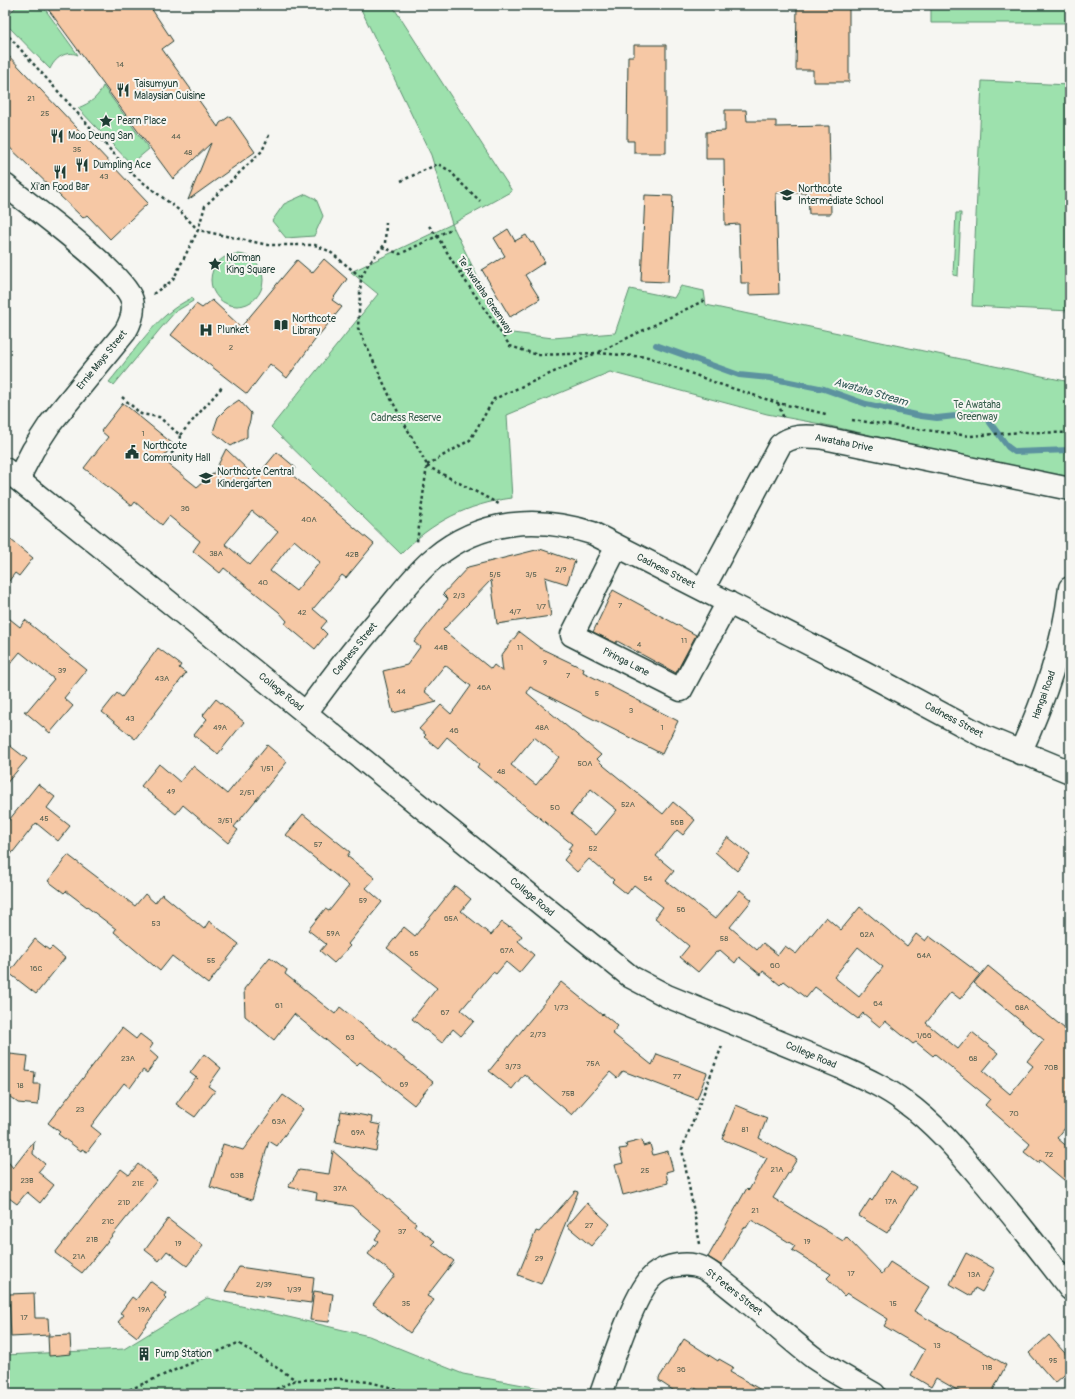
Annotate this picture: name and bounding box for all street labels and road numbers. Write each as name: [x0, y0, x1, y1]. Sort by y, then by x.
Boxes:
street label: Te Awataha Greenway: [455, 254, 516, 336]
street label: Ernie Mays Street: [74, 327, 130, 392]
street label: Awataha Drive: [814, 431, 874, 455]
street label: Cadness Street: [635, 551, 698, 591]
street label: Cadness Street: [330, 619, 381, 678]
street label: Piringa Lane: [601, 645, 651, 679]
street label: Hangai Road: [1030, 669, 1058, 721]
street label: College Road: [256, 670, 306, 714]
street label: Cadness Street: [923, 700, 986, 741]
street label: College Road: [507, 875, 557, 919]
street label: College Road: [784, 1039, 838, 1071]
street label: St Peters Street: [703, 1266, 766, 1318]

